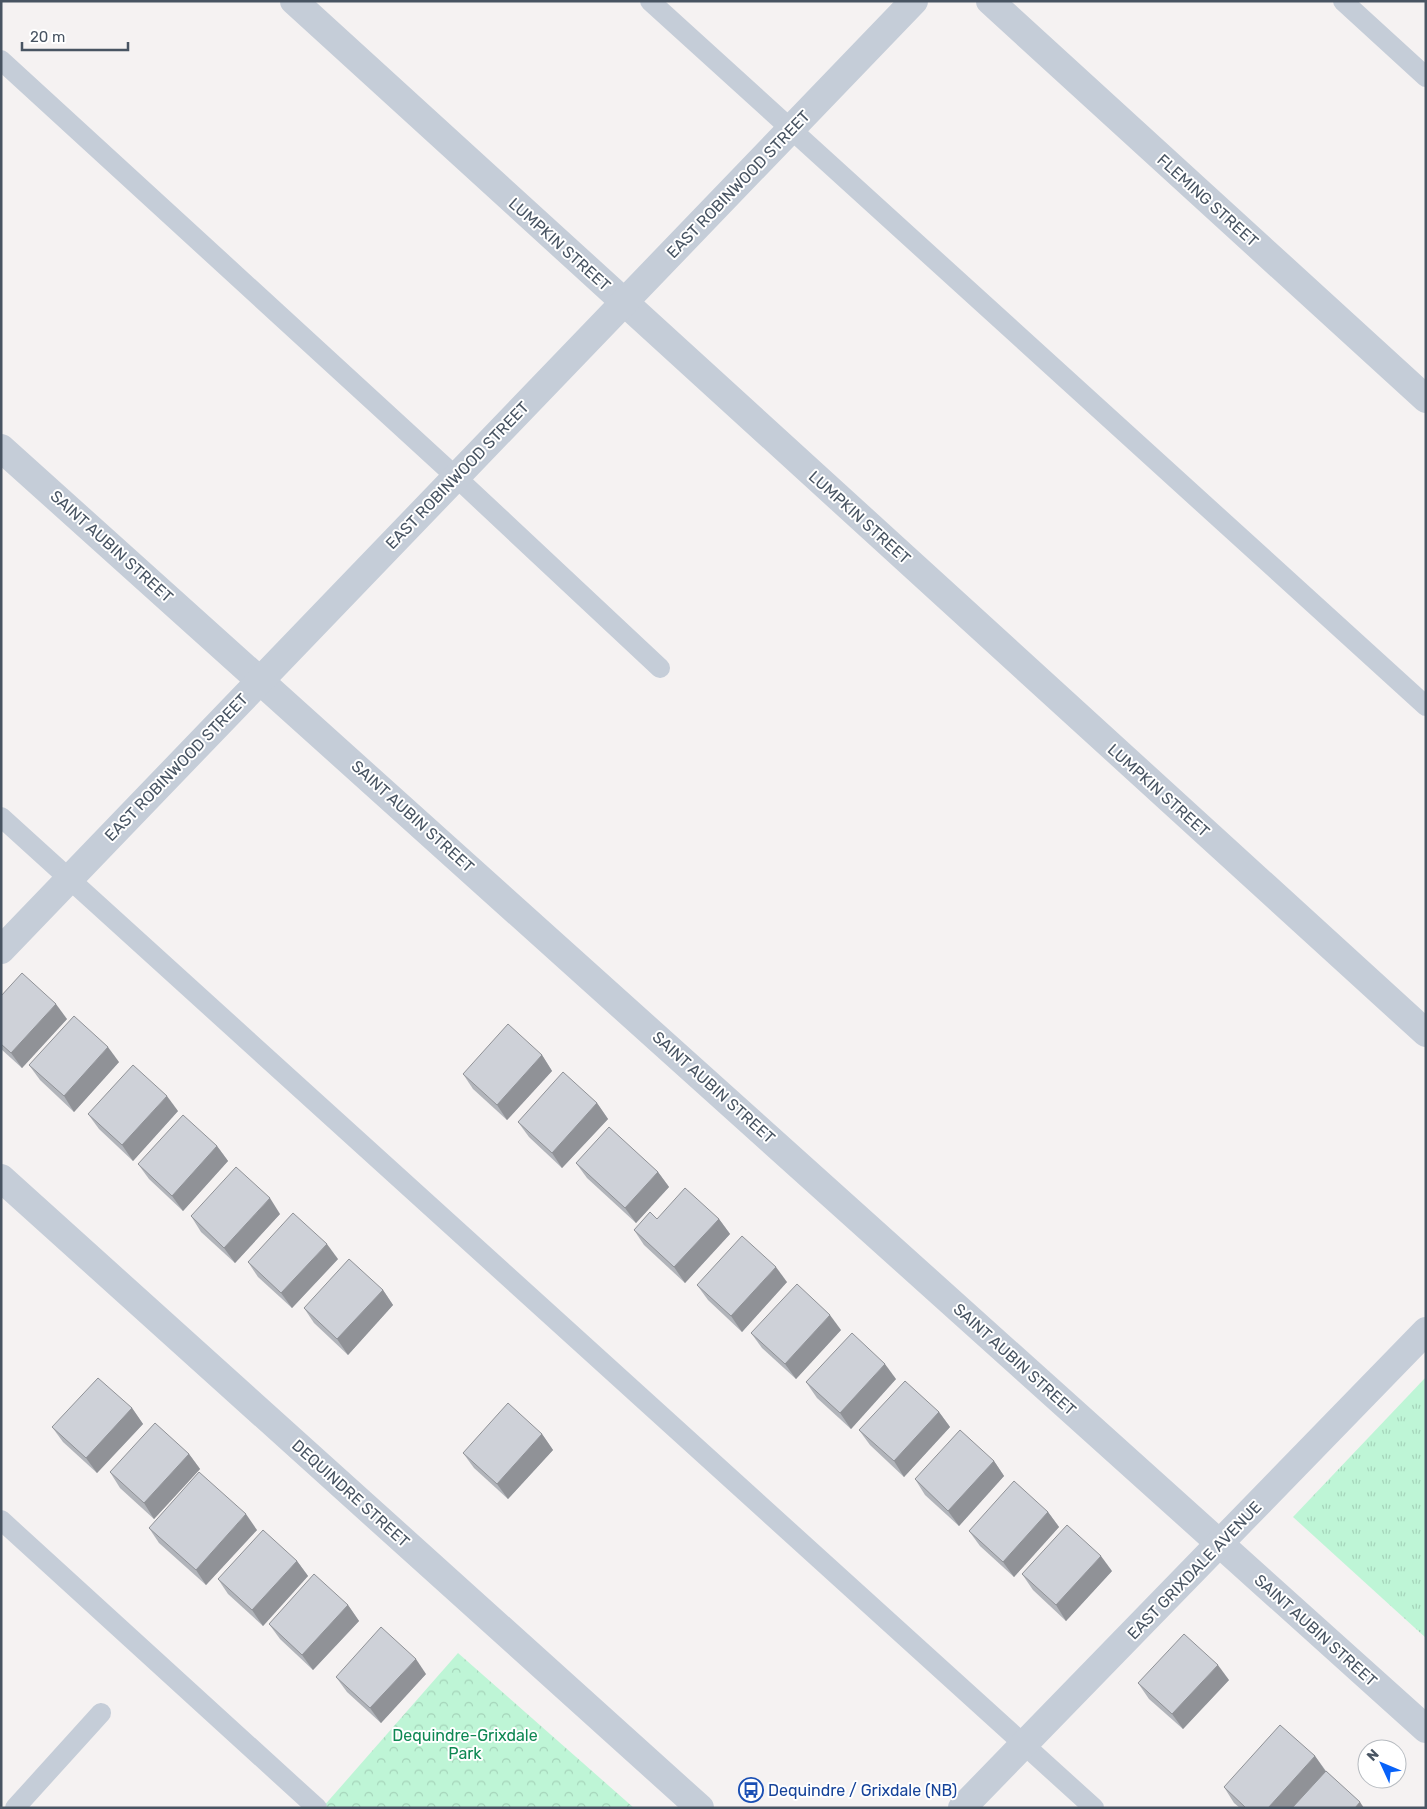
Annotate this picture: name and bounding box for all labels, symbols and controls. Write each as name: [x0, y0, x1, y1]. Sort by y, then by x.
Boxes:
scale bar: [22, 20, 129, 52]
text: 20 m: [30, 28, 65, 46]
street label: EAST ROBINWOOD STREET: [663, 107, 814, 262]
street label: FLEMING STREET: [1153, 150, 1262, 251]
street label: LUMPKIN STREET: [505, 194, 614, 295]
street label: EAST ROBINWOOD STREET: [382, 398, 533, 553]
street label: LUMPKIN STREET: [805, 467, 914, 568]
street label: SAINT AUBIN STREET: [46, 486, 177, 606]
street label: EAST ROBINWOOD STREET: [101, 690, 252, 845]
street label: LUMPKIN STREET: [1104, 740, 1213, 841]
street label: SAINT AUBIN STREET: [347, 756, 478, 876]
street label: SAINT AUBIN STREET: [648, 1027, 779, 1147]
street label: SAINT AUBIN STREET: [949, 1299, 1080, 1419]
street label: DEQUINDRE STREET: [288, 1436, 413, 1551]
street label: EAST GRIXDALE AVENUE: [1123, 1497, 1265, 1643]
street label: SAINT AUBIN STREET: [1250, 1570, 1381, 1690]
park label: Dequindre-Grixdale Park: [392, 1726, 538, 1763]
north arrow: [1357, 1739, 1407, 1789]
text: N: [1363, 1746, 1383, 1765]
bus stop icon: Dequindre / Grixdale (NB): [738, 1777, 764, 1803]
place label: Dequindre / Grixdale (NB): [768, 1781, 957, 1800]

